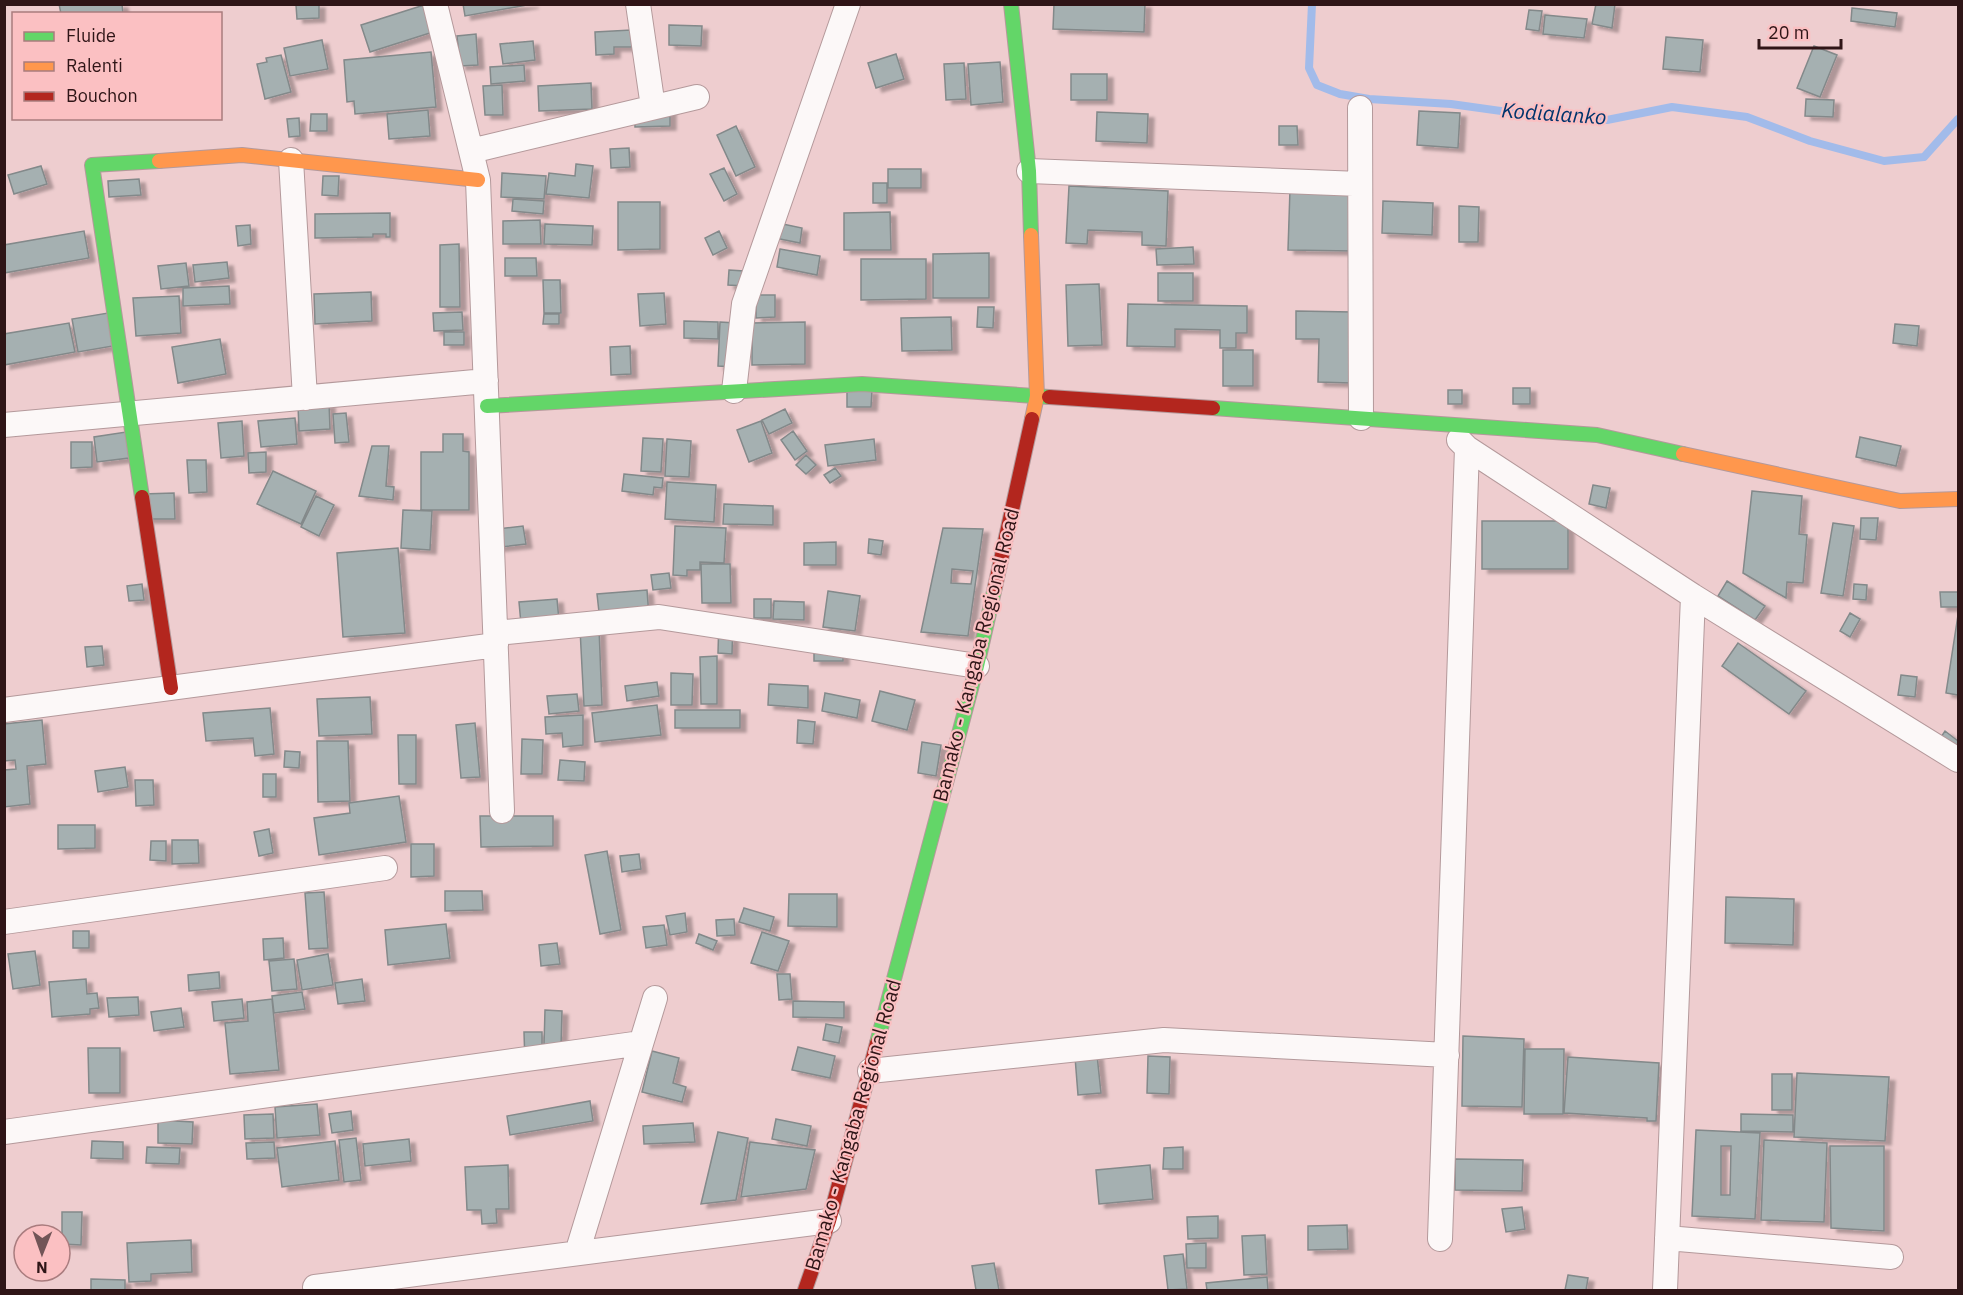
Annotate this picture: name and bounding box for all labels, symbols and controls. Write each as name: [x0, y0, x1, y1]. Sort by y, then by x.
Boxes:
legend: [12, 12, 222, 120]
scale bar: [1759, 12, 1842, 50]
text: 20 m: [1768, 21, 1810, 44]
text: Fluide: [66, 24, 116, 47]
text: Ralenti: [66, 54, 123, 77]
text: Bouchon: [66, 84, 138, 107]
water label: Kodialanko: [1501, 95, 1608, 131]
street label: Bamako - Kangaba Regional Road: [926, 505, 1025, 805]
street label: Bamako - Kangaba Regional Road: [798, 976, 907, 1274]
north arrow: [12, 1223, 72, 1283]
text: N: [36, 1258, 48, 1278]

